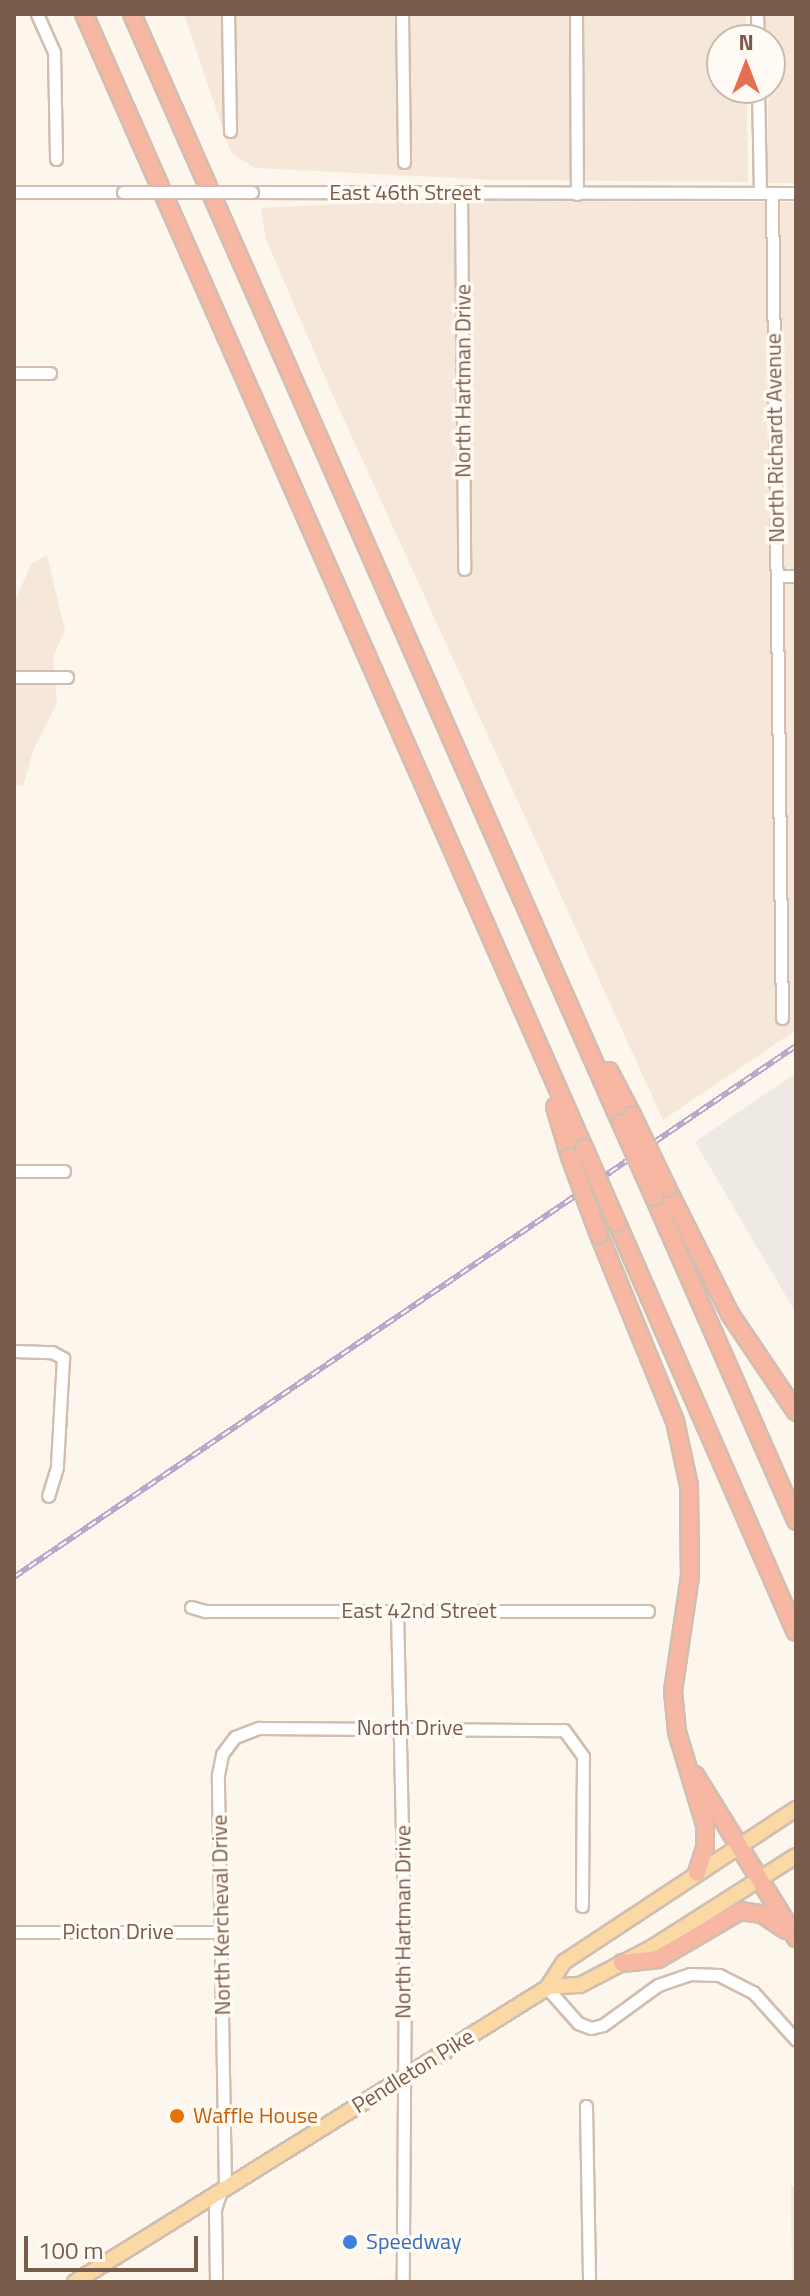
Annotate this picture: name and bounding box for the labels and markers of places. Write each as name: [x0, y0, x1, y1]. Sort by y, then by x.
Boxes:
place label: Waffle House: [193, 2103, 318, 2129]
marker: Waffle House: [168, 2107, 186, 2125]
place label: Speedway: [366, 2229, 462, 2255]
marker: Speedway: [341, 2233, 359, 2251]

